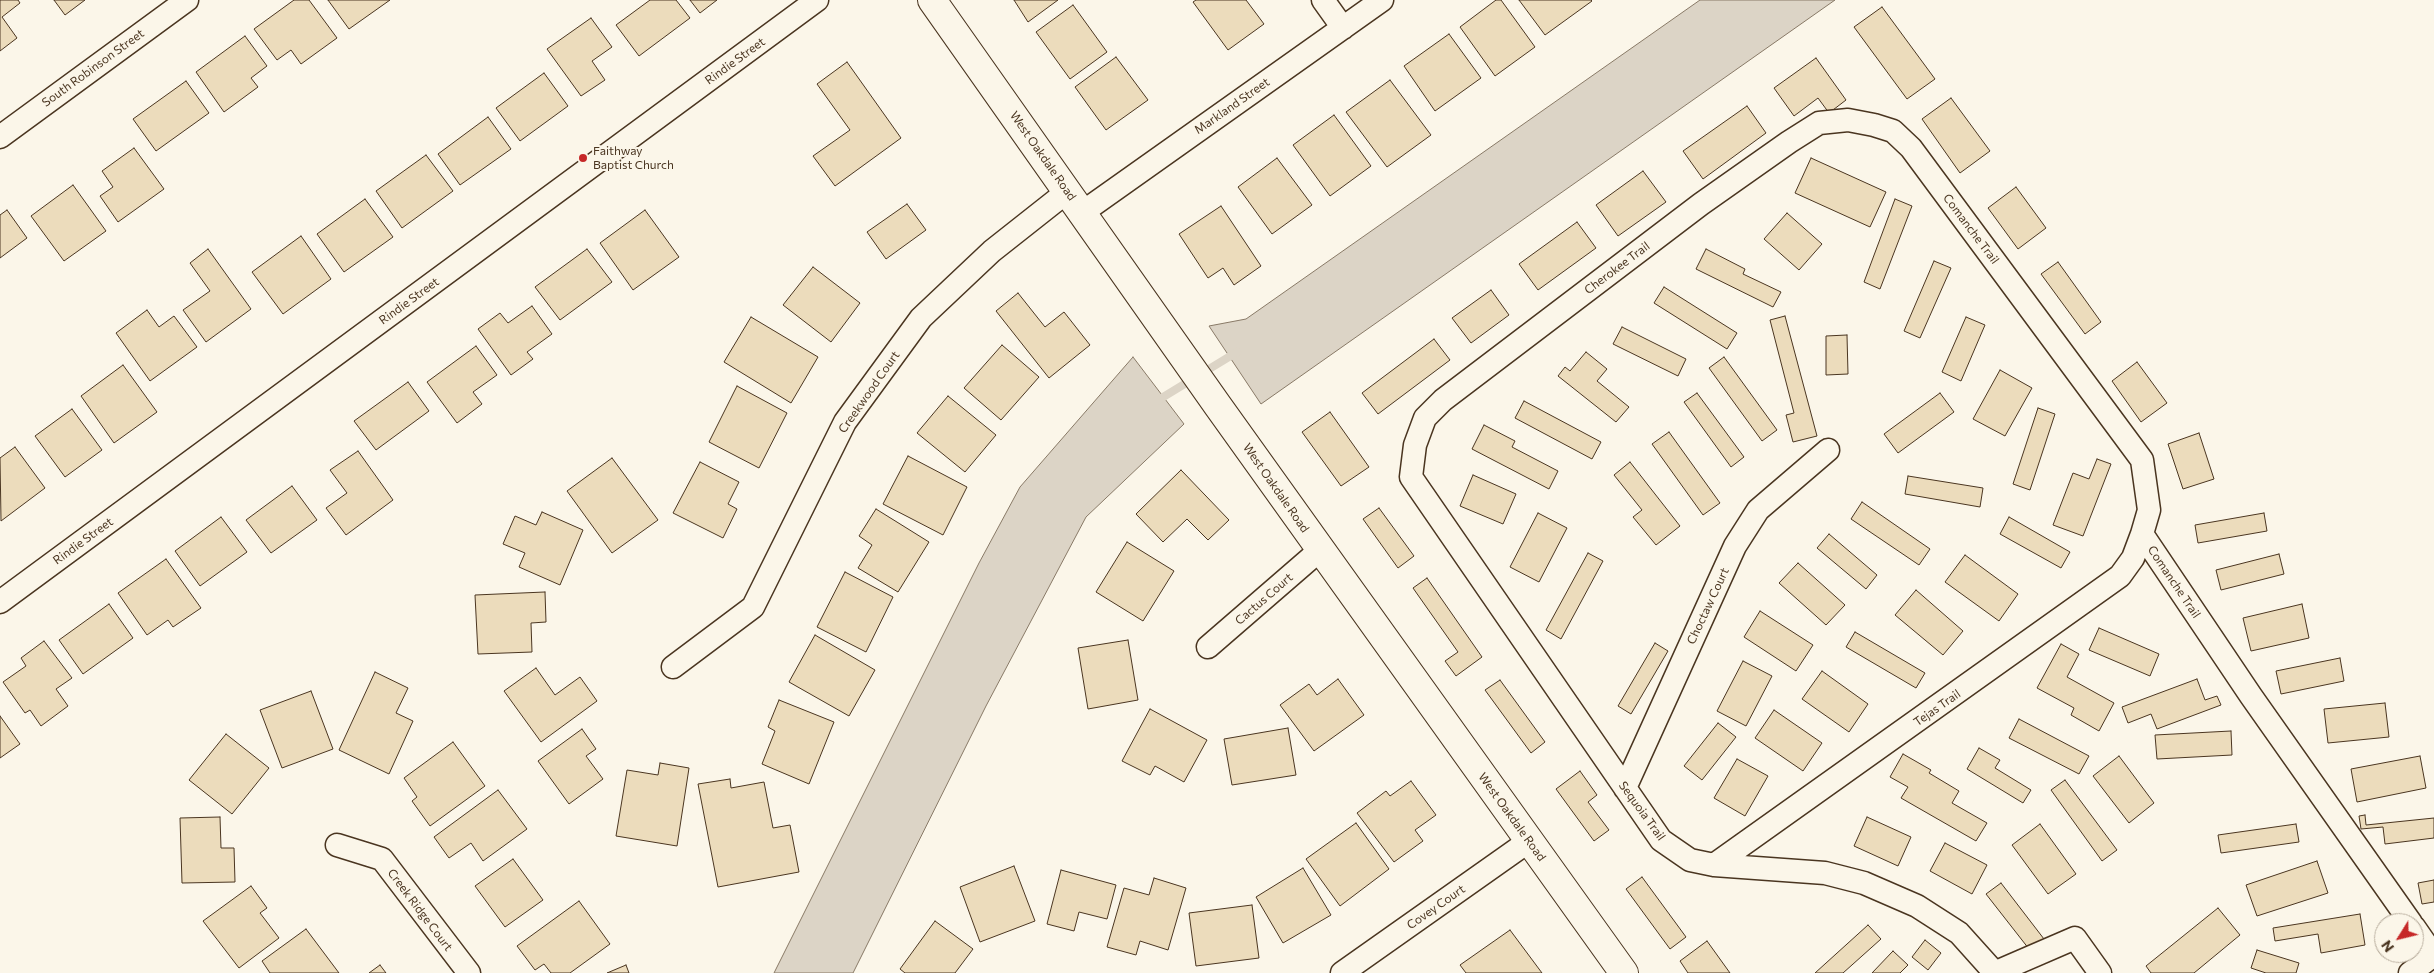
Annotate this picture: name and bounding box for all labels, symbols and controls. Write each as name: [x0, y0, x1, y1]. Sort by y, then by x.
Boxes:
street label: South Robinson Street: [39, 26, 147, 110]
street label: Rindie Street: [702, 34, 768, 88]
street label: Markland Street: [1192, 75, 1272, 137]
street label: West Oakdale Road: [1007, 109, 1079, 203]
place label: Faithway Baptist Church: [593, 144, 674, 172]
marker: Faithway Baptist Church: [577, 152, 589, 164]
street label: Comanche Trail: [1940, 191, 2002, 267]
street label: Cherokee Trail: [1581, 239, 1653, 297]
street label: Rindie Street: [376, 274, 442, 328]
street label: Creekwood Court: [835, 348, 903, 436]
street label: West Oakdale Road: [1240, 441, 1312, 535]
street label: Rindie Street: [50, 514, 116, 568]
street label: Comanche Trail: [2144, 543, 2204, 621]
street label: Choctaw Court: [1684, 565, 1732, 647]
street label: Cactus Court: [1232, 570, 1296, 628]
street label: Tejas Trail: [1911, 687, 1963, 729]
street label: West Oakdale Road: [1475, 770, 1549, 864]
street label: Sequoia Trail: [1616, 779, 1668, 843]
street label: Creek Ridge Court: [384, 866, 456, 954]
street label: Covey Court: [1404, 882, 1468, 932]
north arrow: [2374, 913, 2424, 963]
text: N: [2377, 937, 2397, 956]

